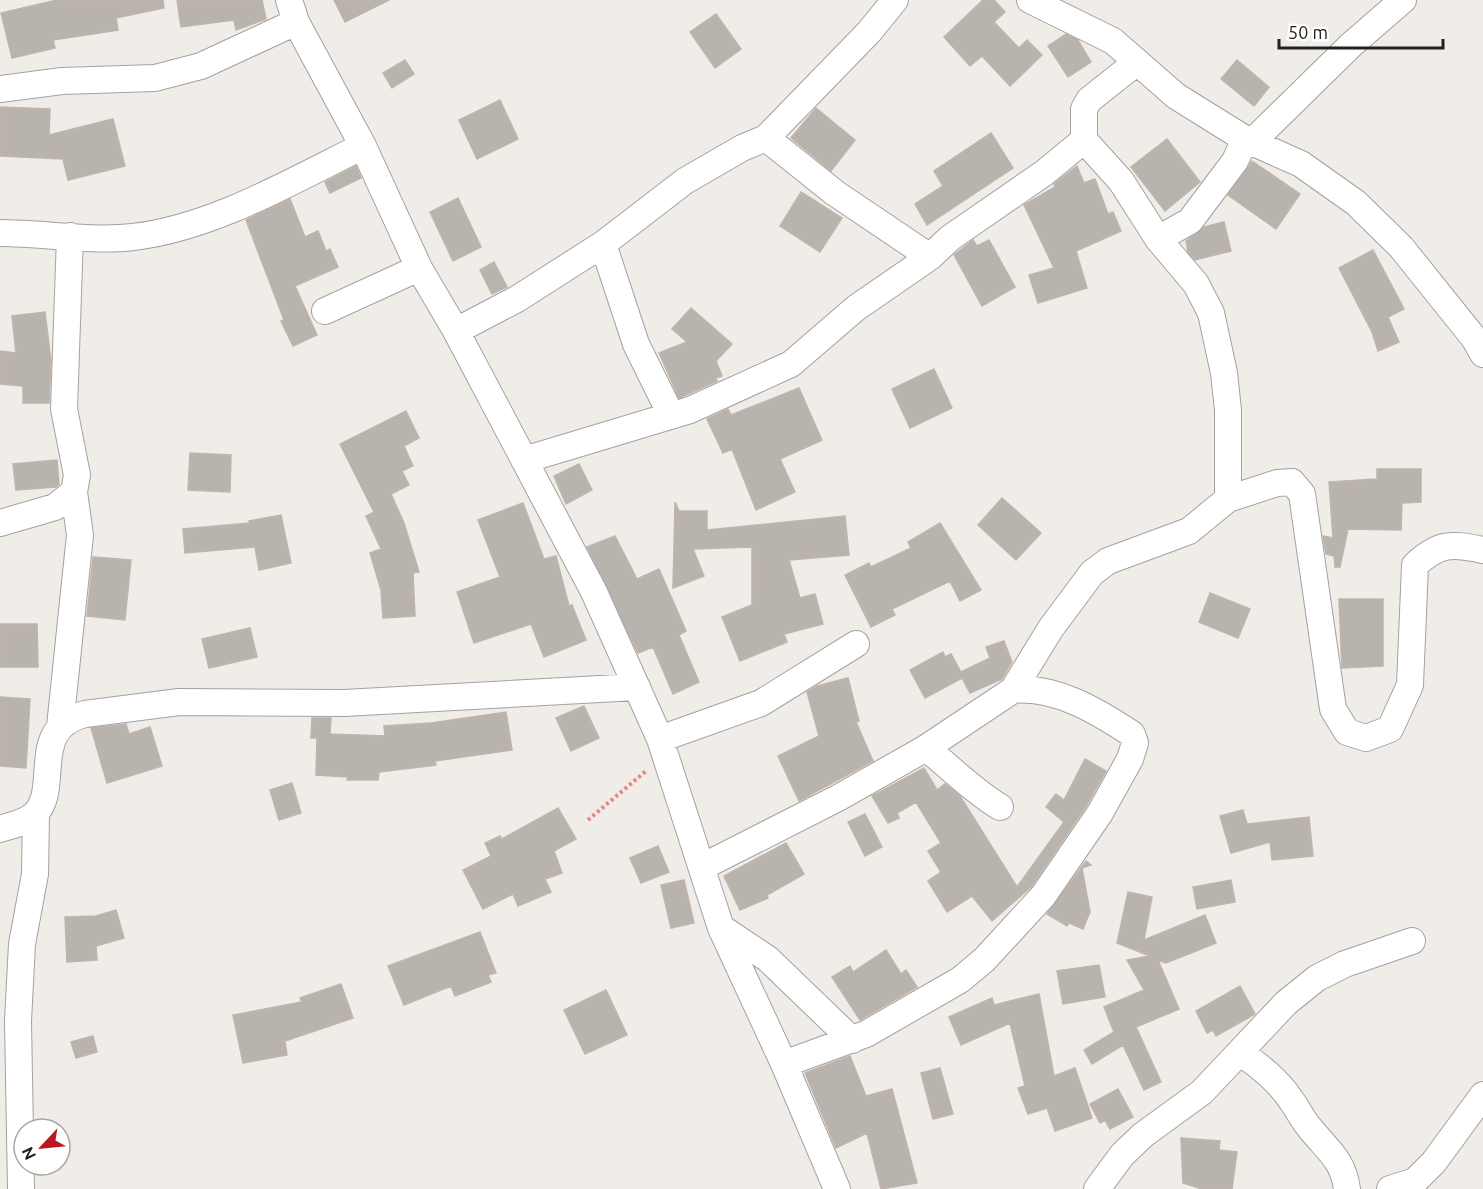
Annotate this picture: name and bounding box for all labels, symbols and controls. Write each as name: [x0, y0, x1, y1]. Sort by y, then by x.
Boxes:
scale bar: [1279, 12, 1442, 50]
text: 50 m: [1288, 22, 1328, 42]
north arrow: [12, 1117, 72, 1177]
text: N: [18, 1144, 39, 1163]

